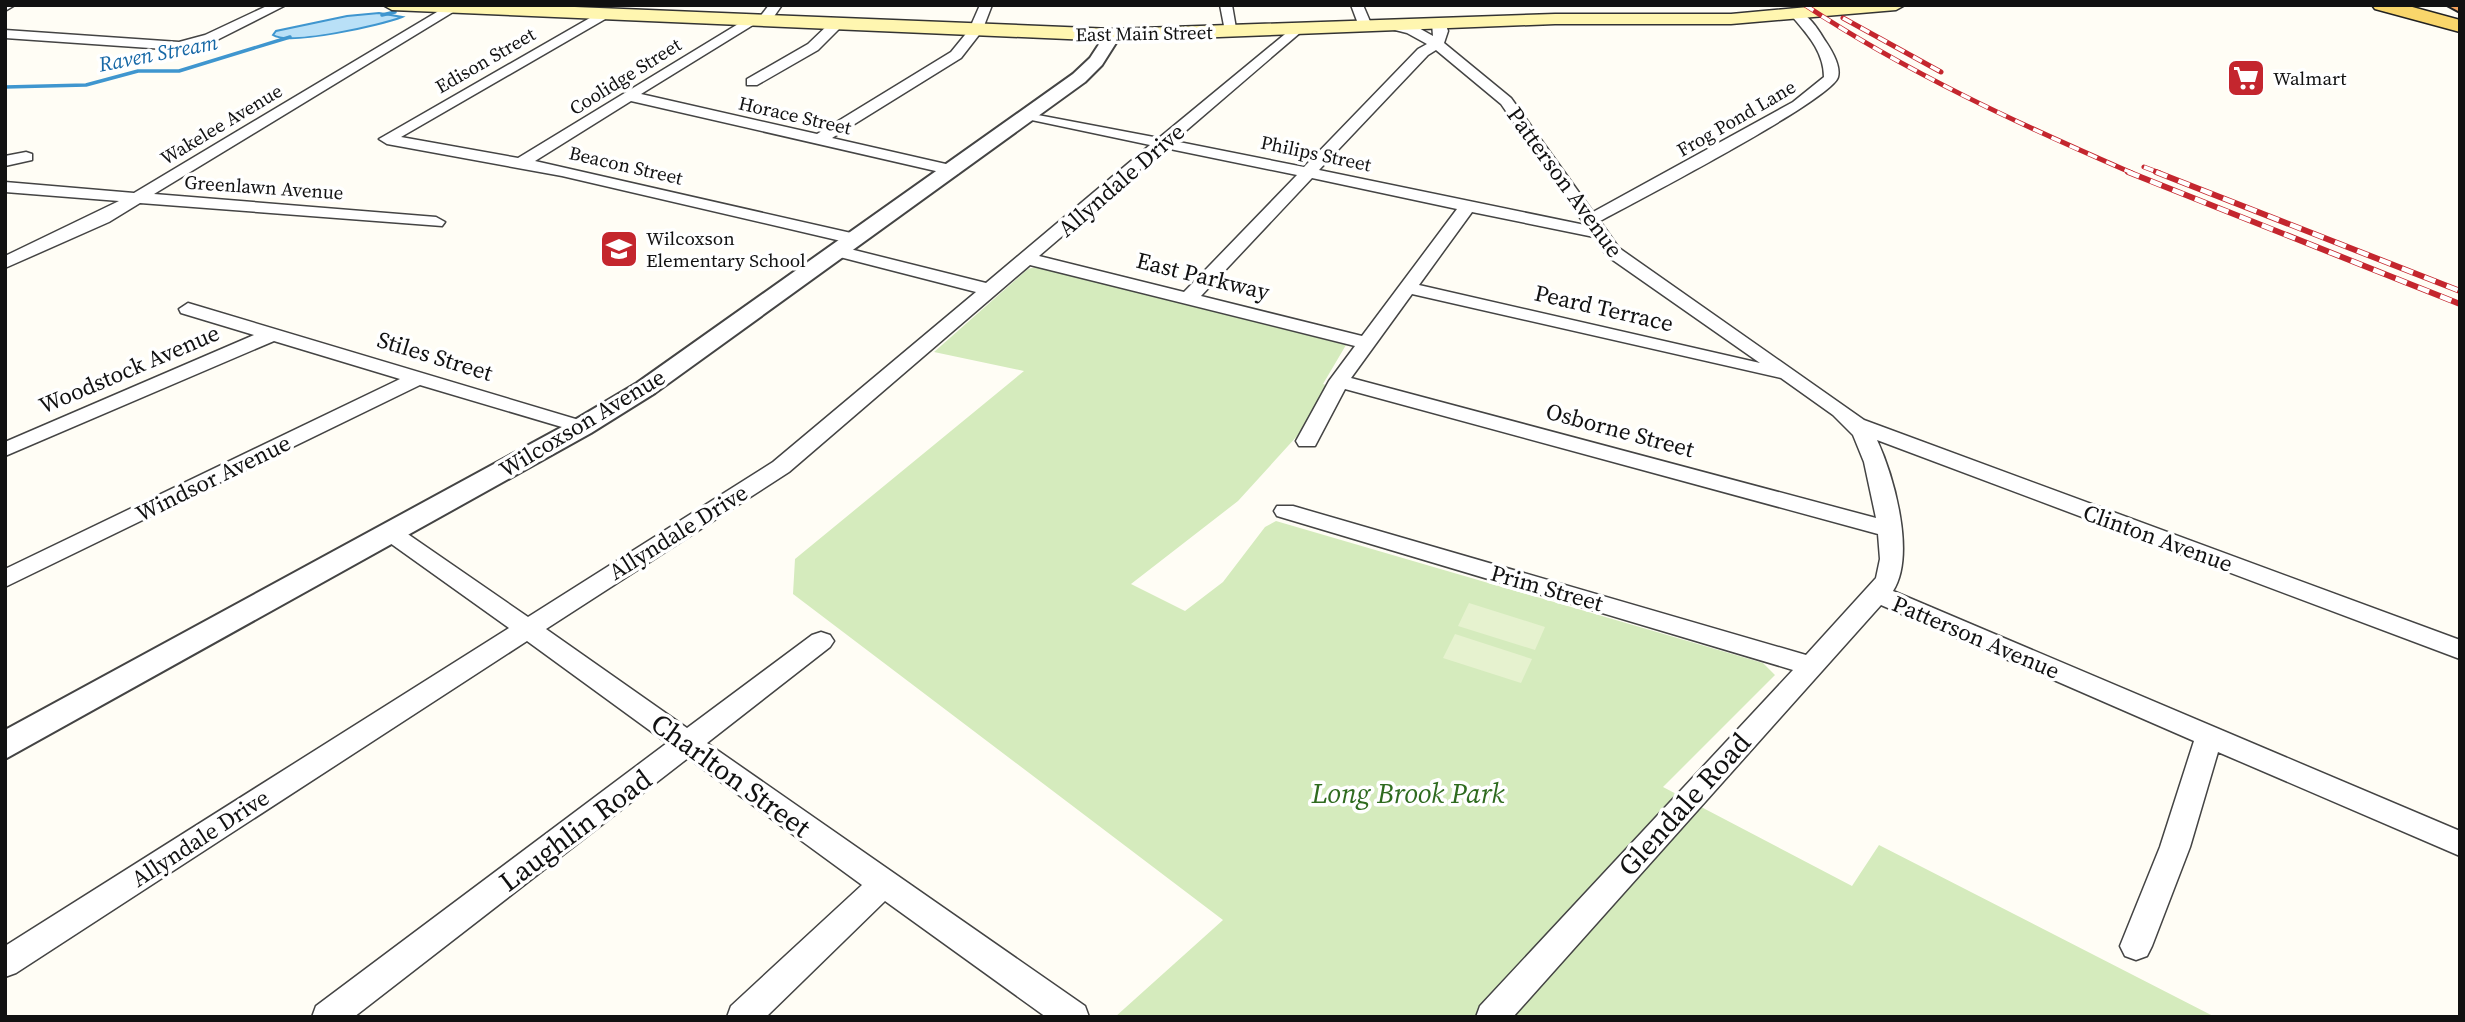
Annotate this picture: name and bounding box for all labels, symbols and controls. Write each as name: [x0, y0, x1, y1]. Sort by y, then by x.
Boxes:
street label: East Main Street: [1075, 19, 1214, 47]
street label: Edison Street: [430, 20, 541, 99]
water label: Raven Stream: [95, 27, 220, 79]
street label: Coolidge Street: [564, 31, 687, 121]
supermarket icon: Walmart: [2225, 57, 2267, 99]
place label: Walmart: [2273, 65, 2347, 91]
street label: Frog Pond Lane: [1672, 73, 1800, 163]
street label: Wakelee Avenue: [155, 77, 287, 171]
street label: Horace Street: [736, 89, 855, 141]
street label: Patterson Avenue: [1499, 100, 1631, 264]
street label: Allyndale Drive: [1051, 116, 1191, 244]
street label: Philips Street: [1258, 129, 1374, 178]
street label: Beacon Street: [567, 139, 686, 191]
street label: Greenlawn Avenue: [184, 168, 344, 206]
place label: Wilcoxson Elementary School: [646, 225, 806, 273]
school or university icon: Wilcoxson Elementary School: [598, 228, 640, 270]
street label: East Parkway: [1133, 244, 1273, 308]
street label: Peard Terrace: [1531, 276, 1677, 340]
street label: Woodstock Avenue: [34, 317, 224, 421]
street label: Stiles Street: [373, 323, 497, 389]
street label: Wilcoxson Avenue: [493, 361, 671, 485]
street label: Osborne Street: [1542, 395, 1698, 465]
street label: Windsor Avenue: [130, 427, 296, 529]
street label: Allyndale Drive: [602, 476, 754, 588]
street label: Clinton Avenue: [2079, 496, 2237, 580]
street label: Prim Street: [1487, 557, 1607, 619]
street label: Patterson Avenue: [1887, 587, 2065, 687]
street label: Charlton Street: [643, 704, 819, 846]
street label: Glendale Road: [1609, 724, 1759, 884]
street label: Laughlin Road: [491, 760, 659, 900]
park label: Long Brook Park: [1310, 774, 1505, 812]
street label: Allyndale Drive: [125, 781, 275, 895]

